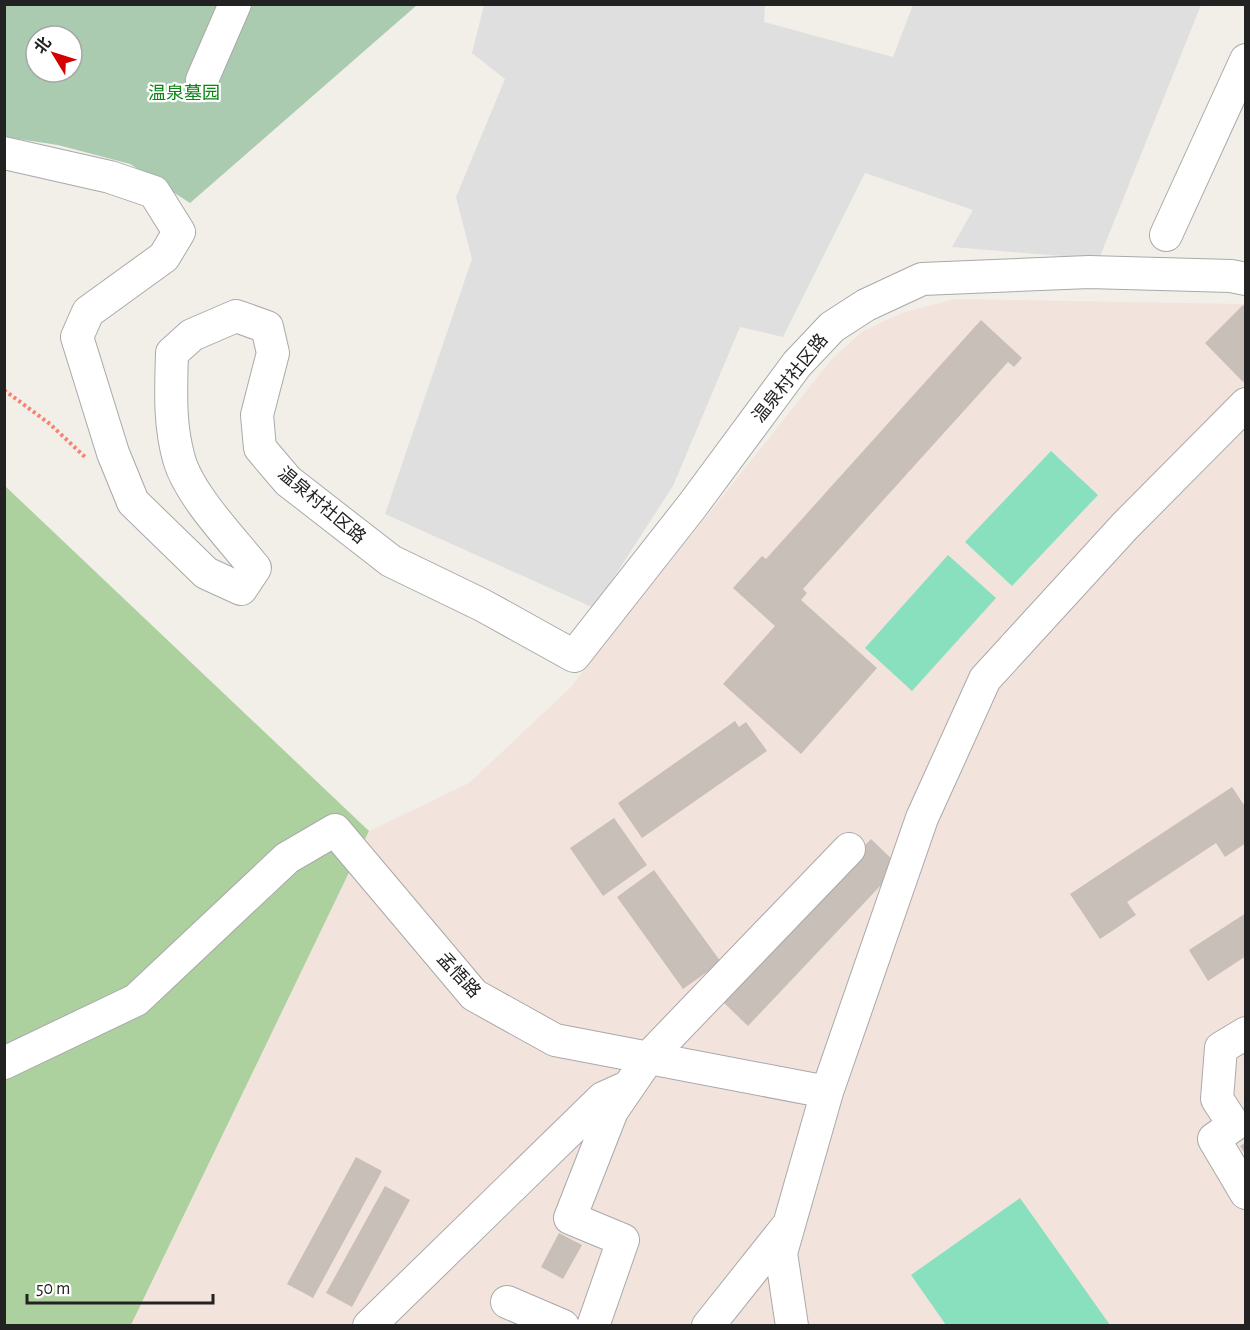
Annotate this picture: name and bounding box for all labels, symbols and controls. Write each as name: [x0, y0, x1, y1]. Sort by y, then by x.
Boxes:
north arrow: [24, 24, 84, 84]
text: 北: [31, 34, 54, 57]
park label: 温泉墓园: [148, 83, 220, 103]
street label: 温泉村社区路: [748, 330, 832, 426]
street label: 温泉村社区路: [274, 463, 370, 547]
street label: 孟悟路: [433, 948, 485, 1002]
scale bar: [27, 1267, 213, 1305]
text: 50 m: [36, 1280, 70, 1298]

